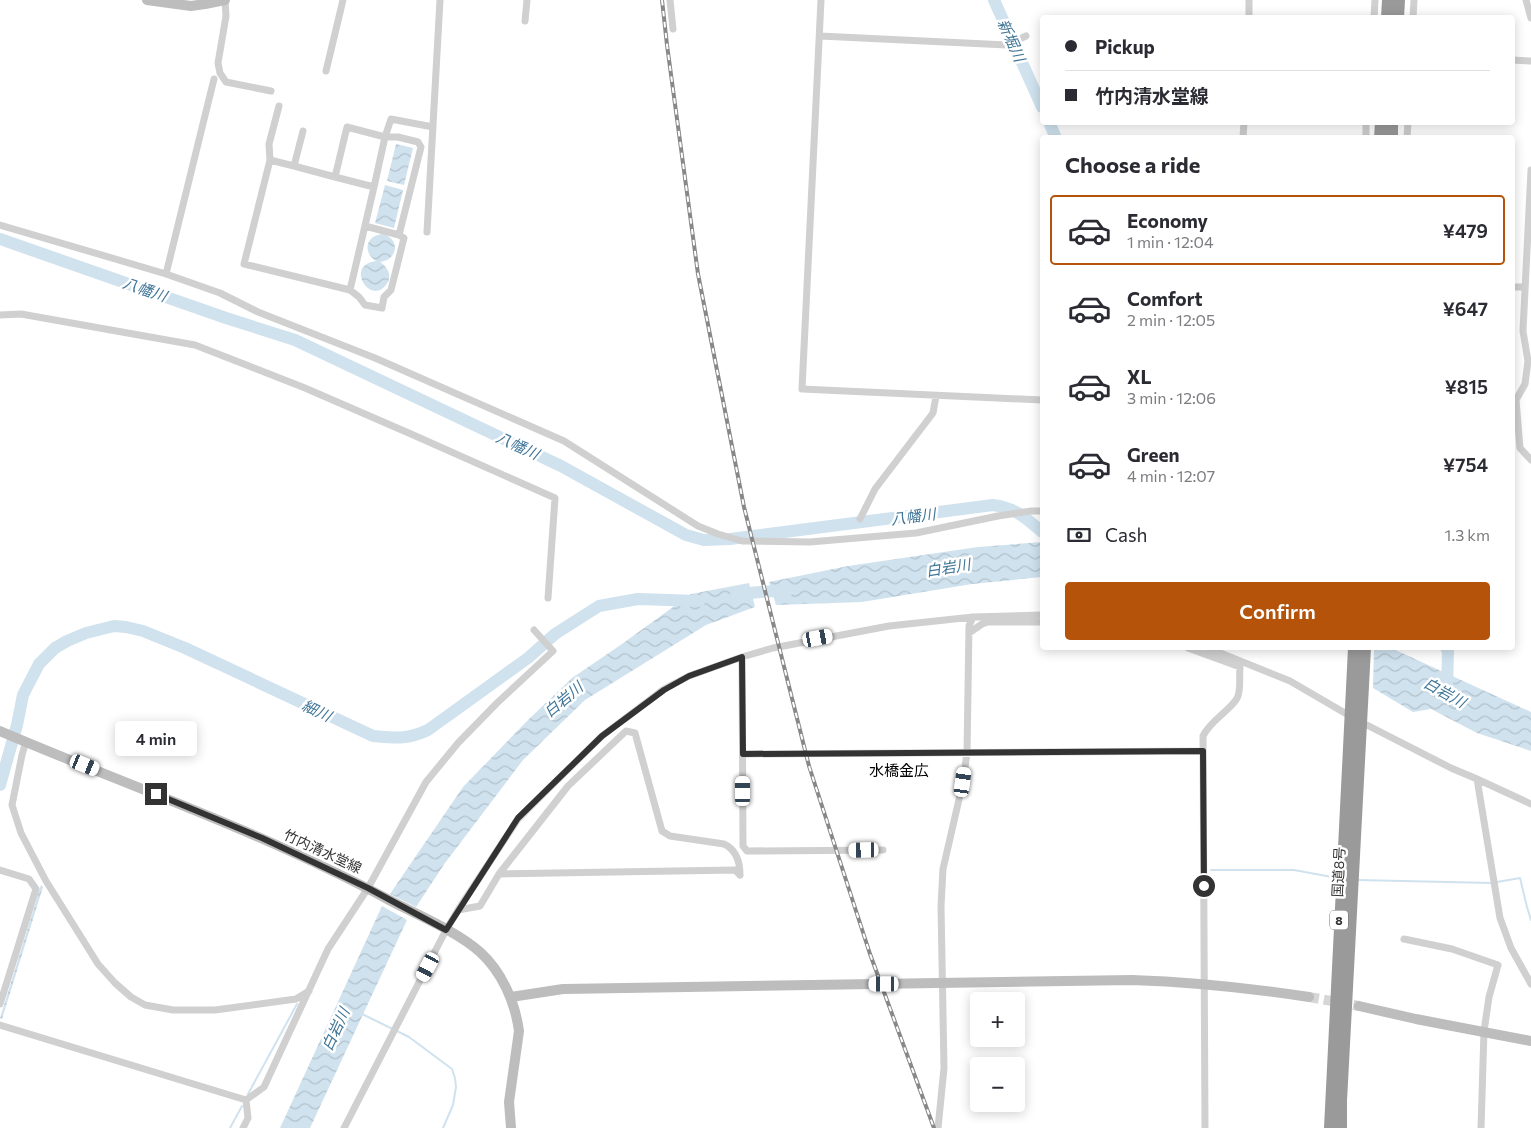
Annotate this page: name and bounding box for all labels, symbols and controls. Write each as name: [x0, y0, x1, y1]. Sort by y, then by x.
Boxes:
water label: 新堀川: [995, 16, 1030, 66]
text: Pickup: [1095, 35, 1155, 58]
text: 竹内清水堂線: [1095, 84, 1209, 107]
text: Choose a ride: [1065, 151, 1200, 178]
icon: car: [1067, 208, 1112, 253]
text: Economy: [1127, 209, 1208, 232]
text: ¥479: [1443, 219, 1488, 242]
text: 1 min · 12:04: [1127, 232, 1214, 251]
water label: 八幡川: [121, 273, 171, 305]
icon: car: [1067, 286, 1112, 331]
text: Comfort: [1127, 287, 1203, 310]
text: ¥647: [1443, 297, 1488, 320]
text: 2 min · 12:05: [1127, 310, 1215, 329]
icon: car: [1067, 364, 1112, 409]
text: XL: [1127, 365, 1152, 388]
text: ¥815: [1445, 375, 1488, 398]
text: 3 min · 12:06: [1127, 388, 1216, 407]
water label: 八幡川: [494, 427, 544, 464]
icon: car: [1067, 442, 1112, 487]
text: Green: [1127, 443, 1179, 466]
text: ¥754: [1443, 453, 1488, 476]
text: 4 min · 12:07: [1127, 466, 1215, 485]
water label: 八幡川: [890, 504, 938, 528]
icon: cash: [1065, 521, 1093, 549]
text: Cash: [1105, 523, 1147, 546]
text: 1.3 km: [1445, 525, 1490, 544]
water label: 白岩川: [924, 554, 974, 579]
button: Confirm: [1065, 582, 1490, 640]
car: [801, 628, 834, 648]
water label: 白岩川: [1421, 673, 1471, 712]
water label: 白岩川: [540, 676, 588, 720]
water label: 細川: [300, 696, 336, 725]
callout: 4 min: [115, 722, 197, 756]
text: 4 min: [136, 729, 176, 748]
car: [68, 752, 101, 778]
district label: 水橋金広: [869, 761, 929, 779]
car: [953, 766, 972, 798]
car: [735, 776, 750, 806]
route end: [145, 783, 167, 805]
street label: 竹内清水堂線: [281, 826, 365, 876]
car: [848, 842, 879, 858]
street label: 国道8号: [1328, 846, 1348, 898]
route start: [1193, 875, 1215, 897]
road number: 8: [1330, 910, 1348, 930]
car: [414, 950, 441, 984]
car: [869, 977, 899, 992]
map controls: [970, 992, 1025, 1112]
button: +: [970, 992, 1025, 1047]
water label: 白岩川: [317, 1003, 354, 1053]
button: −: [970, 1057, 1025, 1112]

